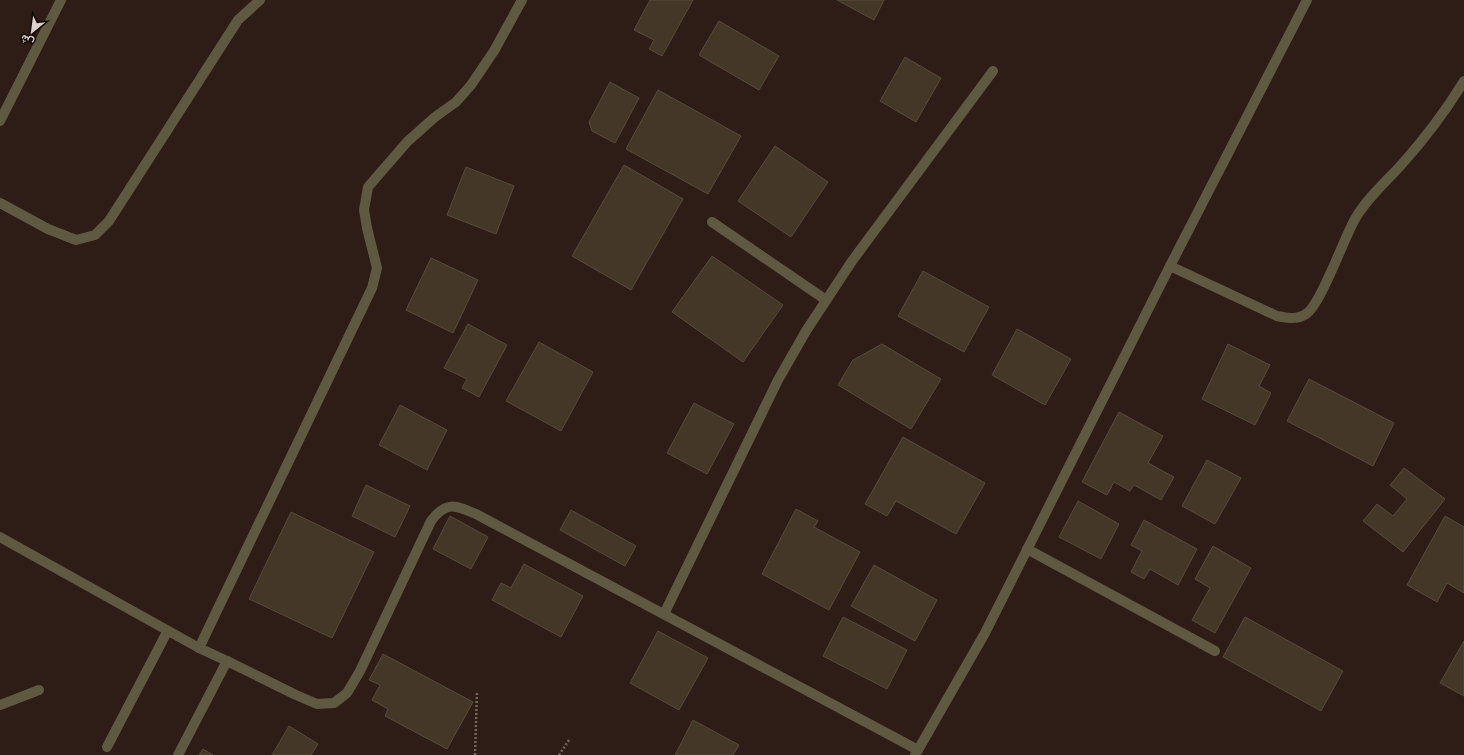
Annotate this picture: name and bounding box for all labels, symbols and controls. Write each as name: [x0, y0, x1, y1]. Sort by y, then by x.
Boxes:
north arrow: [12, 12, 52, 52]
text: ش: [18, 31, 36, 50]

